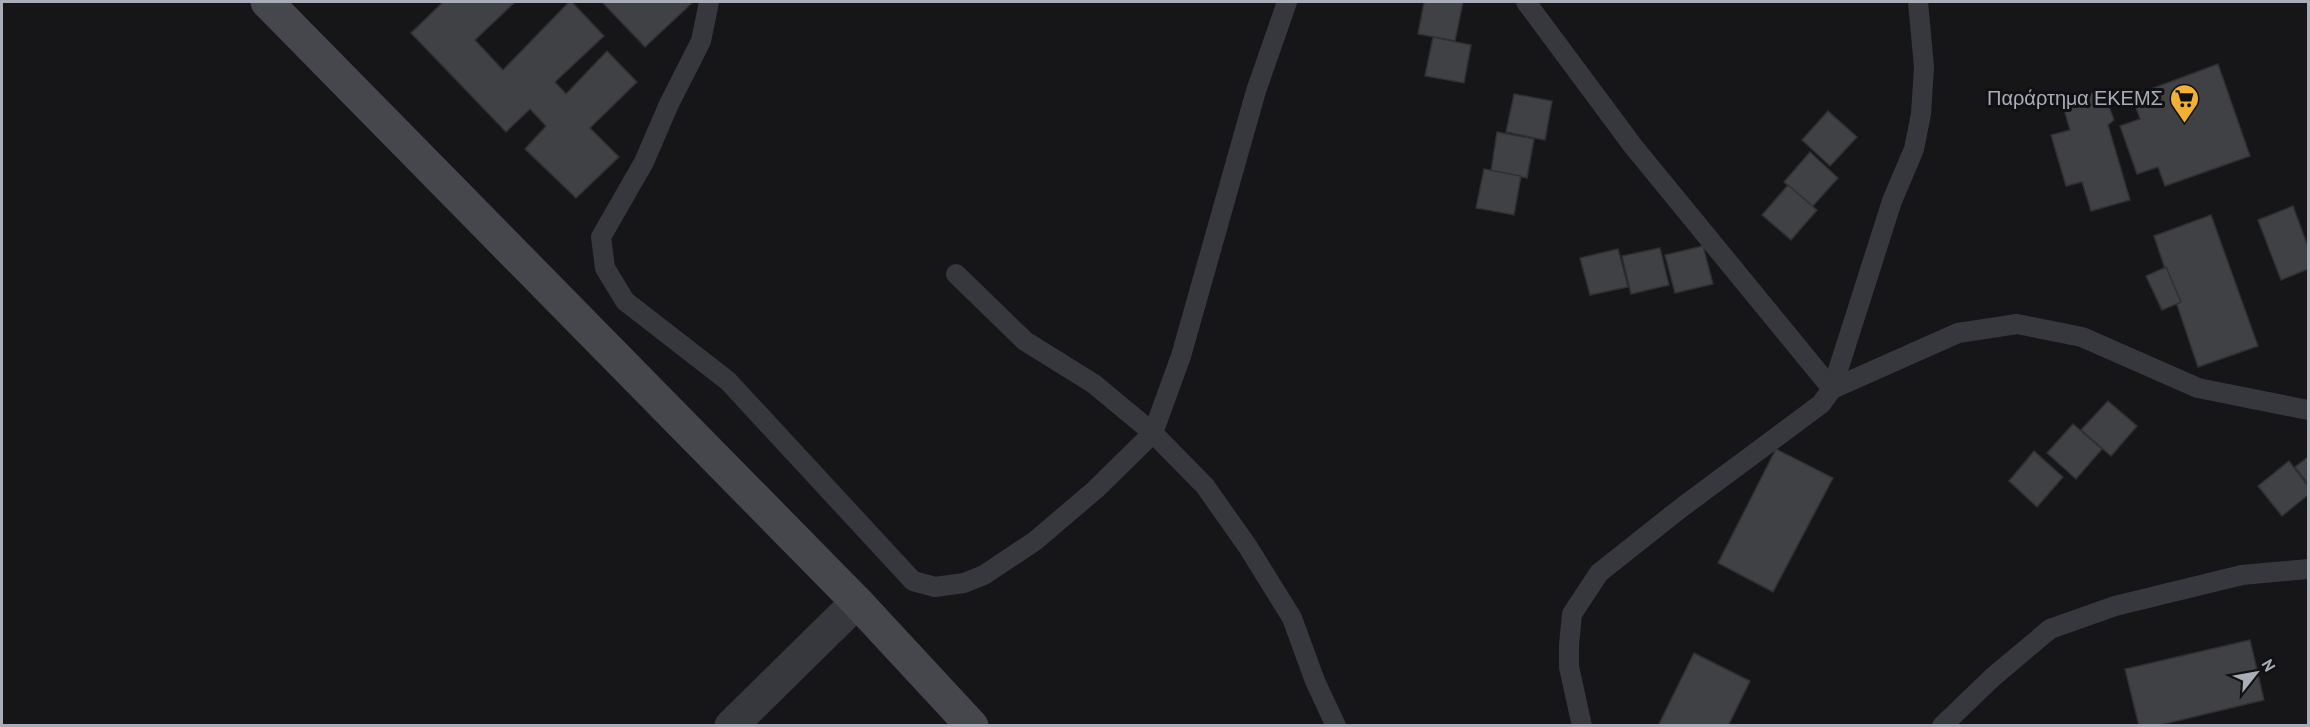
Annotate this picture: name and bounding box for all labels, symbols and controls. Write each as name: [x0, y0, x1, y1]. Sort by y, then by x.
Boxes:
supermarket icon: Παράρτημα ΕΚΕΜΣ: [2168, 82, 2200, 124]
place label: Παράρτημα ΕΚΕΜΣ: [1987, 85, 2163, 111]
north arrow: [2226, 643, 2286, 703]
text: N: [2258, 656, 2280, 675]

